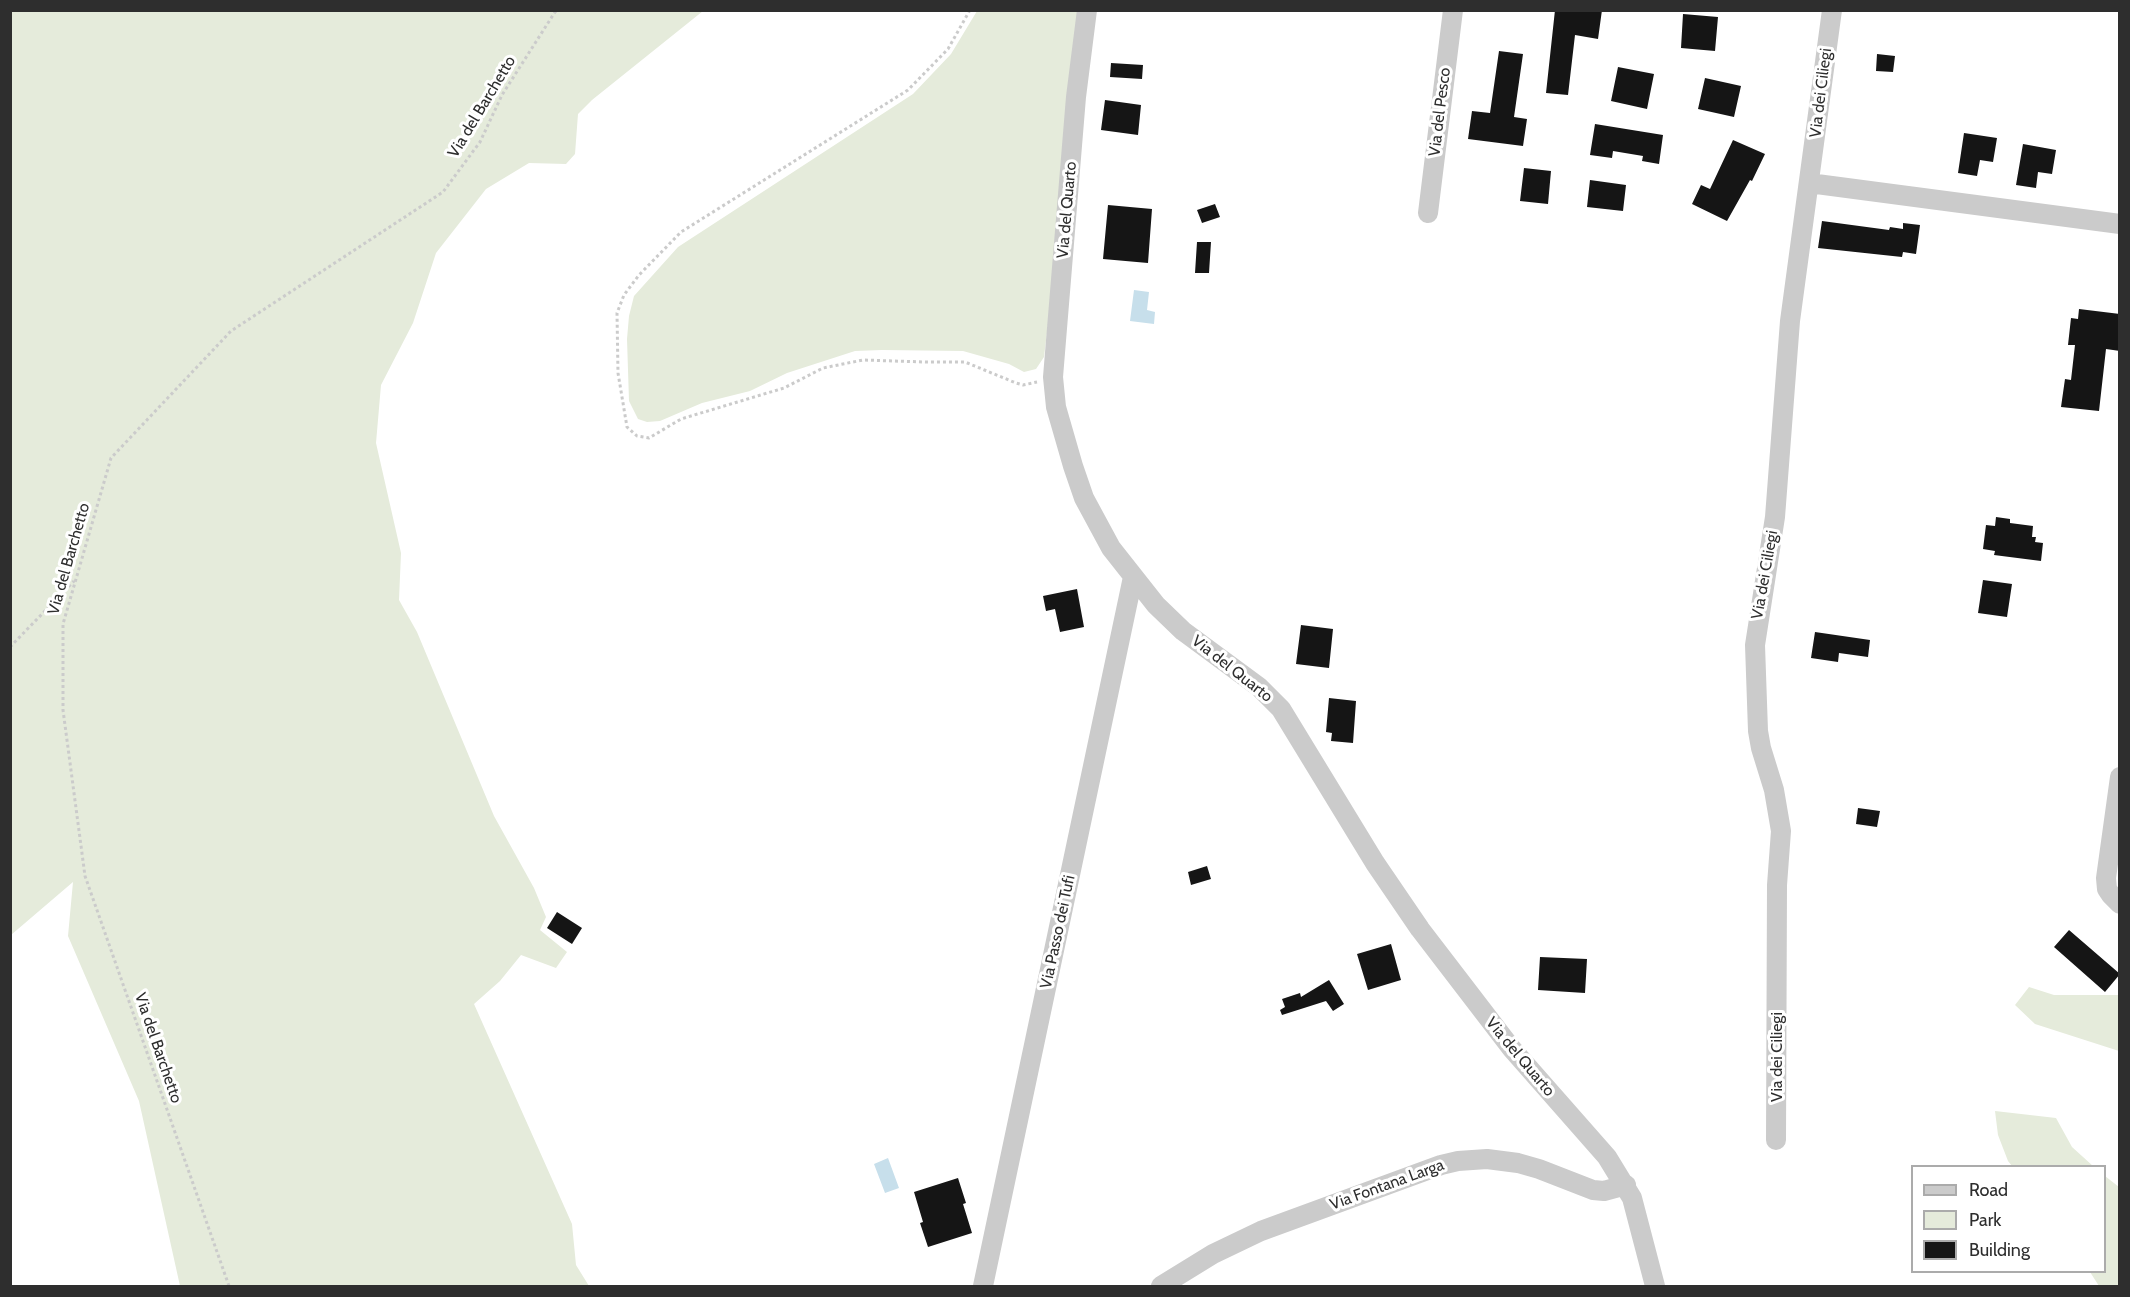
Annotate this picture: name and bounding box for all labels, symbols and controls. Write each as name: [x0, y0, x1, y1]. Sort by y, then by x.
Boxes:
street label: Via dei Ciliegi: [1806, 47, 1836, 139]
street label: Via del Barchetto: [444, 53, 520, 161]
street label: Via del Pesco: [1425, 67, 1455, 157]
street label: Via del Quarto: [1053, 161, 1081, 259]
street label: Via del Barchetto: [44, 501, 94, 617]
street label: Via dei Ciliegi: [1748, 529, 1782, 621]
street label: Via del Quarto: [1188, 632, 1276, 706]
street label: Via Passo dei Tufi: [1037, 873, 1079, 991]
street label: Via del Barchetto: [130, 990, 186, 1106]
street label: Via dei Ciliegi: [1767, 1012, 1787, 1102]
street label: Via del Quarto: [1481, 1014, 1559, 1100]
street label: Via Fontana Larga: [1327, 1155, 1447, 1215]
legend: [1911, 1165, 2106, 1273]
text: Road: [1969, 1179, 2008, 1201]
text: Park: [1969, 1209, 2001, 1231]
text: Building: [1969, 1239, 2030, 1261]

